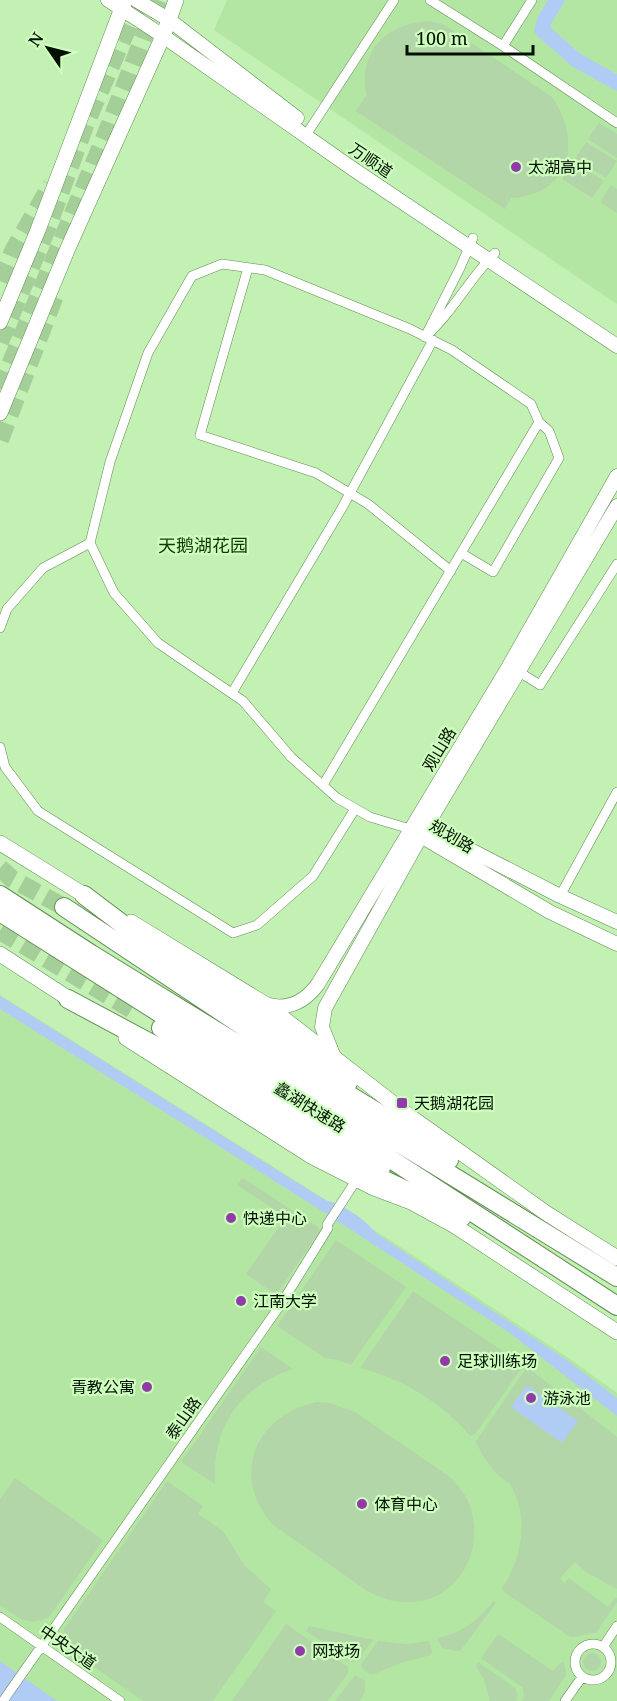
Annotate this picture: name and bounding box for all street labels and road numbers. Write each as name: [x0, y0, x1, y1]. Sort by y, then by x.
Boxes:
street label: 万顺道: [345, 137, 397, 183]
street label: 观山路: [417, 723, 461, 775]
street label: 规划路: [426, 814, 478, 858]
street label: 蠡湖快速路: [270, 1076, 350, 1138]
street label: 泰山路: [160, 1392, 206, 1444]
street label: 中央大道: [35, 1620, 101, 1674]

